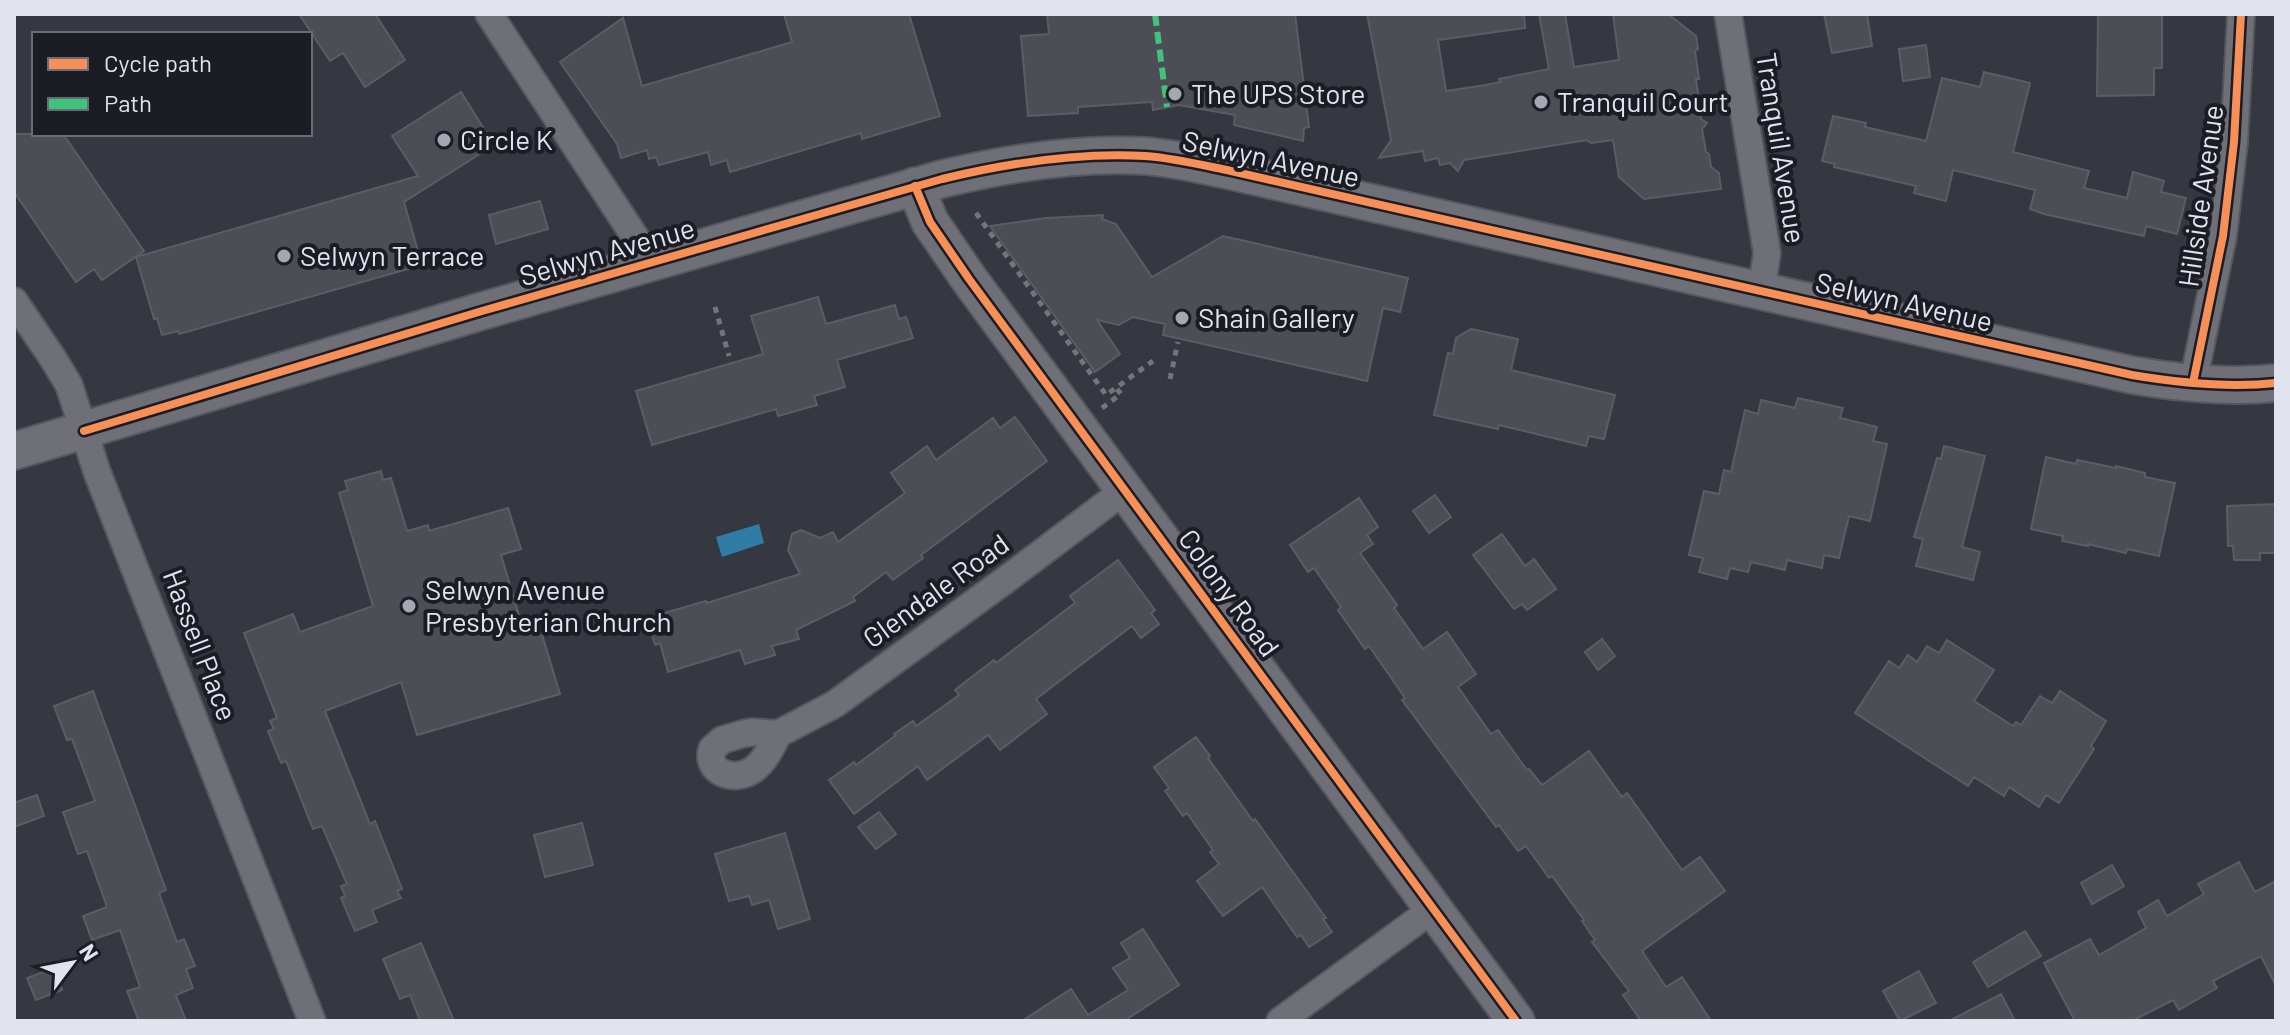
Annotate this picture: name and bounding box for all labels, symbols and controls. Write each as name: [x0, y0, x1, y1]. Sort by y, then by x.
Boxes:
legend: [32, 32, 312, 136]
text: Cycle path: [104, 48, 212, 77]
street label: Tranquil Avenue: [1750, 50, 1814, 246]
place label: The UPS Store: [1191, 76, 1365, 110]
place label: Tranquil Court: [1557, 84, 1729, 118]
marker: The UPS Store: [1166, 85, 1184, 103]
text: Path: [104, 88, 152, 117]
marker: Tranquil Court: [1532, 93, 1550, 111]
street label: Hillside Avenue: [2170, 103, 2230, 289]
place label: Circle K: [460, 122, 553, 156]
street label: Selwyn Avenue: [1179, 123, 1363, 193]
marker: Circle K: [435, 131, 453, 149]
street label: Selwyn Avenue: [515, 210, 698, 292]
place label: Selwyn Terrace: [300, 238, 484, 272]
marker: Selwyn Terrace: [275, 247, 293, 265]
street label: Selwyn Avenue: [1812, 264, 1996, 338]
place label: Shain Gallery: [1198, 300, 1355, 334]
marker: Shain Gallery: [1173, 309, 1191, 327]
street label: Colony Road: [1172, 522, 1287, 663]
street label: Glendale Road: [856, 526, 1015, 654]
street label: Hassell Place: [157, 564, 245, 725]
place label: Selwyn Avenue Presbyterian Church: [425, 572, 672, 638]
marker: Selwyn Avenue Presbyterian Church: [400, 597, 418, 615]
north arrow: [32, 923, 112, 1003]
text: N: [75, 939, 105, 965]

